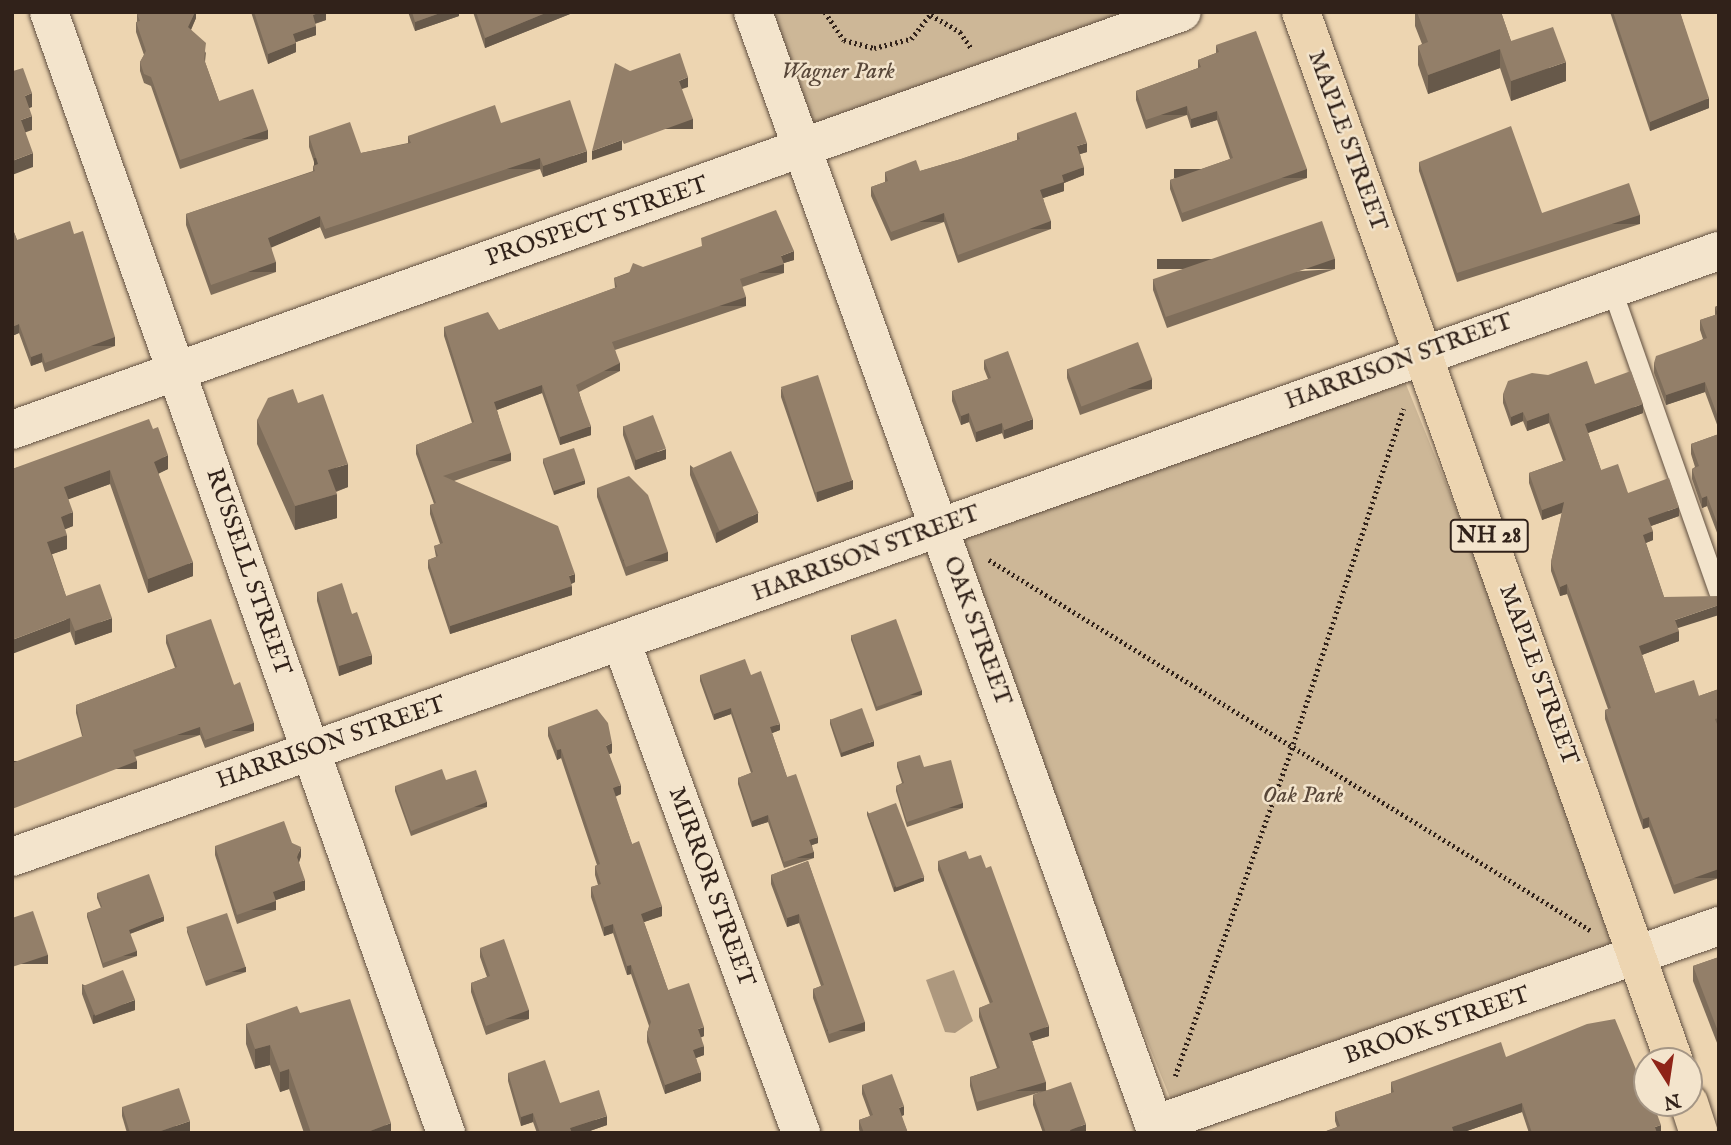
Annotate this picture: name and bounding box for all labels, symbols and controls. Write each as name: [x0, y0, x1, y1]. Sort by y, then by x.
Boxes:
street label: MAPLE STREET: [1301, 47, 1393, 235]
park label: Wagner Park: [781, 58, 895, 86]
street label: PROSPECT STREET: [482, 170, 712, 274]
street label: HARRISON STREET: [1281, 307, 1517, 417]
street label: RUSSELL STREET: [199, 465, 297, 679]
street label: HARRISON STREET: [748, 499, 984, 609]
road number: NH 28: [1449, 516, 1529, 556]
street label: OAK STREET: [937, 552, 1017, 710]
street label: MAPLE STREET: [1492, 581, 1584, 769]
street label: HARRISON STREET: [213, 690, 449, 796]
park label: Oak Park: [1263, 782, 1343, 810]
street label: MIRROR STREET: [661, 783, 761, 991]
street label: BROOK STREET: [1340, 981, 1534, 1071]
north arrow: [1633, 1047, 1703, 1117]
text: N: [1661, 1087, 1682, 1114]

